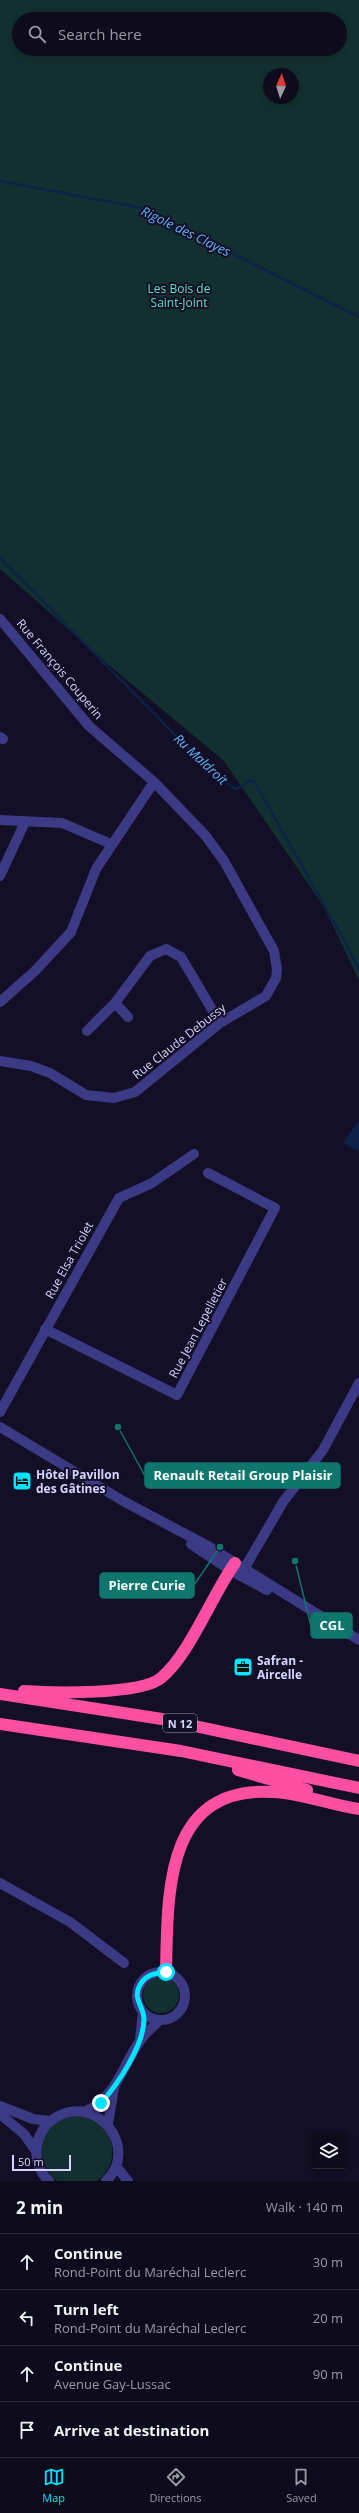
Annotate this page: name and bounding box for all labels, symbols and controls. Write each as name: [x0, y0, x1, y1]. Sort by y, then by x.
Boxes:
search box: [12, 12, 347, 56]
icon: search: [26, 23, 48, 45]
text: Search here: [58, 24, 142, 44]
north arrow: [263, 68, 299, 104]
water label: Rigole des Clayes: [138, 202, 234, 261]
park label: Les Bois de Saint-Joint: [148, 280, 211, 311]
street label: Rue François Couperin: [13, 615, 107, 723]
water label: Ru Maldroit: [170, 729, 232, 789]
street label: Rue Claude Debussy: [129, 999, 230, 1083]
street label: Rue Elsa Triolet: [41, 1218, 97, 1302]
street label: Rue Jean Lepelletier: [165, 1275, 231, 1381]
callout: Renault Retail Group Plaisir: [145, 1463, 340, 1488]
place label: Hôtel Pavillon des Gâtines: [36, 1466, 120, 1497]
text: Renault Retail Group Plaisir: [153, 1466, 333, 1484]
hotel icon: Hôtel Pavillon des Gâtines: [11, 1470, 33, 1492]
callout: Pierre Curie: [100, 1573, 194, 1598]
text: Pierre Curie: [108, 1576, 186, 1594]
callout: CGL: [311, 1613, 352, 1638]
text: CGL: [319, 1616, 345, 1634]
place label: Safran - Aircelle: [257, 1652, 303, 1683]
office icon: Safran - Aircelle: [232, 1656, 254, 1678]
road number: N 12: [163, 1714, 197, 1732]
route start: [157, 1963, 175, 1981]
route end: [92, 2094, 110, 2112]
map controls: [311, 2133, 347, 2169]
button: layers: [311, 2133, 347, 2169]
scale bar: [12, 2153, 71, 2172]
text: 50 m: [18, 2154, 44, 2169]
text: 2 min: [16, 2196, 63, 2219]
text: Walk · 140 m: [266, 2198, 343, 2216]
text: Continue: [54, 2243, 122, 2263]
icon: ahead: [16, 2251, 38, 2273]
text: 30 m: [313, 2253, 343, 2271]
text: Rond-Point du Maréchal Leclerc: [54, 2263, 246, 2281]
text: Turn left: [54, 2299, 119, 2319]
icon: left: [16, 2307, 38, 2329]
text: 20 m: [313, 2309, 343, 2327]
text: Rond-Point du Maréchal Leclerc: [54, 2319, 246, 2337]
text: Continue: [54, 2355, 122, 2375]
icon: ahead: [16, 2363, 38, 2385]
text: 90 m: [313, 2365, 343, 2383]
text: Avenue Gay-Lussac: [54, 2375, 171, 2393]
icon: arrive: [16, 2419, 38, 2441]
text: Arrive at destination: [54, 2420, 209, 2440]
tab: Map: [42, 2466, 65, 2505]
tab: Directions: [150, 2466, 202, 2505]
tab: Saved: [286, 2466, 317, 2505]

